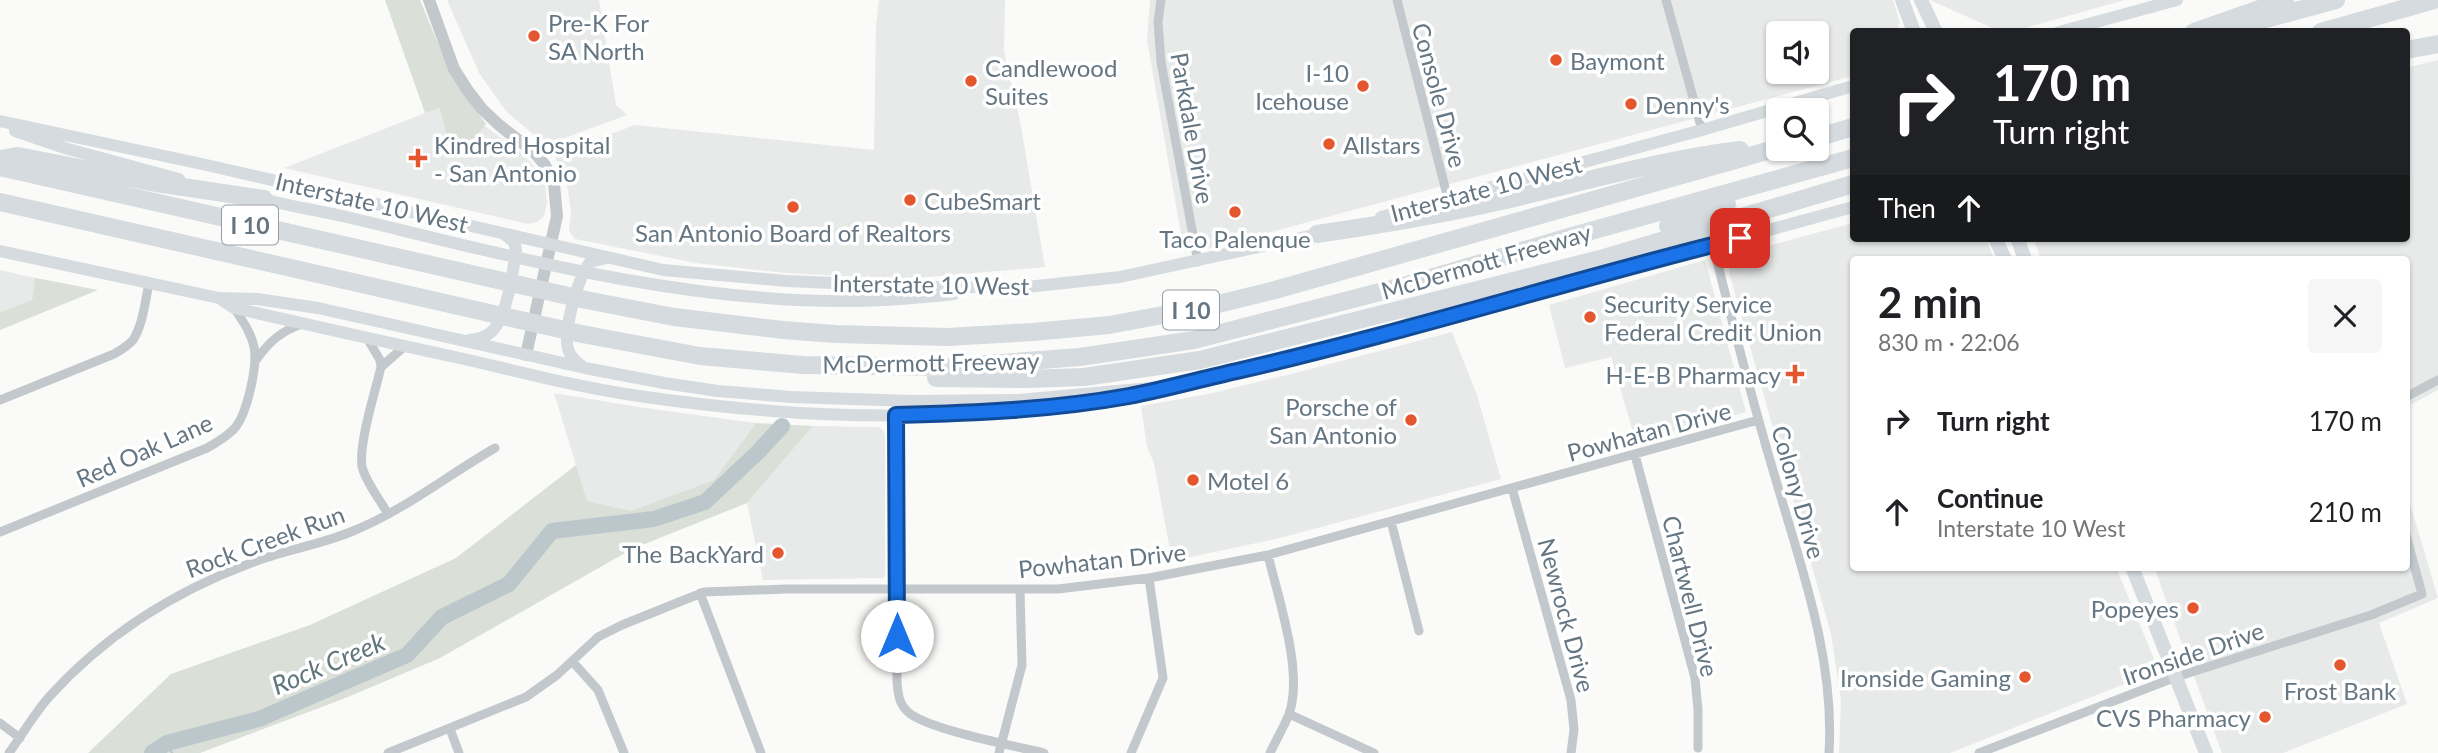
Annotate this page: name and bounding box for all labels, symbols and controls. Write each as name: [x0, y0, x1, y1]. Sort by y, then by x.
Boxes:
place label: Pre-K For SA North: [548, 8, 649, 65]
street label: Console Drive: [1407, 20, 1473, 170]
map controls: [1766, 21, 1829, 161]
button: sound: [1766, 21, 1829, 84]
marker: Pre-K For SA North: [526, 28, 542, 44]
place label: Baymont: [1570, 46, 1665, 75]
street label: Parkdale Drive: [1165, 50, 1221, 206]
marker: Baymont: [1548, 52, 1564, 68]
place label: Candlewood Suites: [985, 53, 1117, 110]
text: 170 m: [1993, 53, 2131, 111]
icon: right: [1878, 56, 1969, 147]
place label: I-10 Icehouse: [1255, 58, 1349, 115]
marker: Candlewood Suites: [963, 73, 979, 89]
marker: I-10 Icehouse: [1355, 78, 1371, 94]
place label: Denny's: [1645, 90, 1730, 119]
marker: Denny's: [1623, 96, 1639, 112]
button: search: [1766, 98, 1829, 161]
text: Turn right: [1993, 112, 2129, 151]
place label: Kindred Hospital - San Antonio: [434, 130, 610, 187]
place label: Allstars: [1343, 130, 1421, 159]
marker: Allstars: [1321, 136, 1337, 152]
marker: Kindred Hospital - San Antonio: [408, 148, 428, 168]
street label: Interstate 10 West: [1387, 148, 1585, 227]
street label: Interstate 10 West: [273, 166, 471, 238]
place label: CubeSmart: [924, 186, 1041, 215]
icon: ahead: [1950, 189, 1988, 227]
marker: CubeSmart: [902, 192, 918, 208]
text: Then: [1878, 192, 1936, 224]
marker: San Antonio Board of Realtors: [785, 199, 801, 215]
marker: Taco Palenque: [1227, 204, 1243, 220]
road number: I 10: [222, 206, 278, 244]
pin: [1710, 208, 1770, 268]
street label: McDermott Freeway: [1378, 217, 1595, 305]
place label: San Antonio Board of Realtors: [635, 218, 951, 247]
icon: arrive: [1721, 219, 1759, 257]
place label: Taco Palenque: [1159, 224, 1311, 253]
street label: Interstate 10 West: [832, 268, 1030, 300]
text: 2 min: [1878, 277, 1982, 327]
button: close: [2308, 279, 2382, 353]
place label: Security Service Federal Credit Union: [1604, 289, 1822, 346]
road number: I 10: [1163, 290, 1219, 330]
marker: Security Service Federal Credit Union: [1582, 309, 1598, 325]
text: 830 m · 22:06: [1878, 328, 2020, 356]
street label: McDermott Freeway: [822, 346, 1040, 378]
place label: H-E-B Pharmacy: [1605, 360, 1782, 389]
marker: H-E-B Pharmacy: [1787, 366, 1803, 382]
place label: Porsche of San Antonio: [1269, 392, 1398, 449]
street label: Powhatan Drive: [1564, 395, 1734, 467]
icon: right: [1878, 402, 1916, 440]
text: Turn right: [1937, 405, 2050, 437]
text: 170 m: [2309, 405, 2382, 437]
street label: Red Oak Lane: [71, 407, 217, 493]
marker: Porsche of San Antonio: [1403, 412, 1419, 428]
street label: Colony Drive: [1766, 422, 1832, 562]
place label: Motel 6: [1207, 466, 1289, 495]
marker: Motel 6: [1185, 472, 1201, 488]
text: Continue: [1937, 482, 2043, 514]
icon: ahead: [1878, 493, 1916, 531]
text: 210 m: [2309, 496, 2382, 528]
street label: Rock Creek Run: [182, 499, 348, 583]
street label: Chartwell Drive: [1657, 513, 1725, 679]
text: Interstate 10 West: [1937, 514, 2125, 542]
street label: Newrock Drive: [1533, 535, 1601, 695]
street label: Powhatan Drive: [1017, 537, 1187, 583]
place label: The BackYard: [622, 539, 764, 568]
marker: The BackYard: [770, 545, 786, 561]
place label: Popeyes: [2091, 594, 2179, 623]
position arrow: [860, 599, 934, 673]
marker: Popeyes: [2185, 600, 2201, 616]
street label: Ironside Drive: [2119, 615, 2267, 691]
water label: Rock Creek: [267, 625, 390, 701]
marker: Frost Bank: [2332, 657, 2348, 673]
place label: Ironside Gaming: [1840, 663, 2011, 692]
marker: Ironside Gaming: [2017, 669, 2033, 685]
place label: Frost Bank: [2284, 676, 2397, 705]
place label: CVS Pharmacy: [2096, 703, 2252, 732]
marker: CVS Pharmacy: [2257, 709, 2273, 725]

